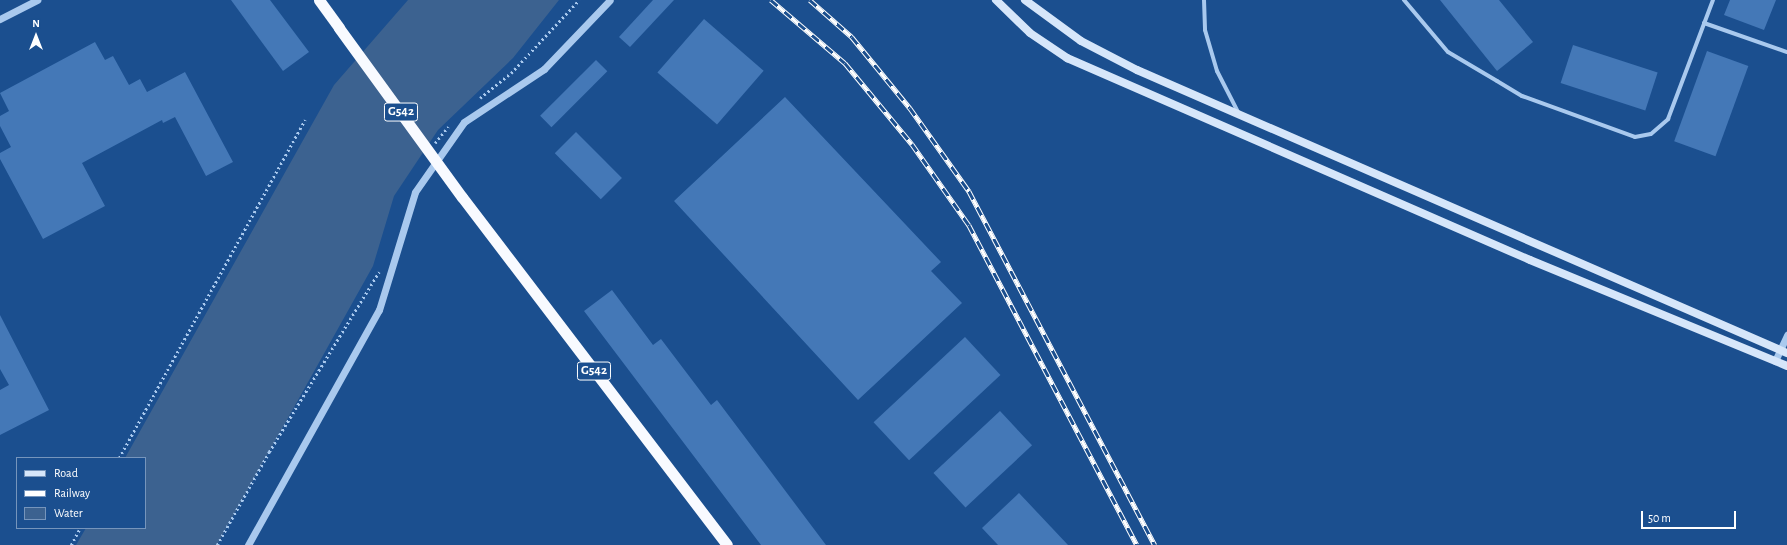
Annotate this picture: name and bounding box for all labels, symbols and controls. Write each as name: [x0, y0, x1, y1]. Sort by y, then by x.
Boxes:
north arrow: [16, 16, 56, 56]
text: N: [32, 18, 40, 29]
road number: G542: [383, 101, 419, 123]
road number: G542: [576, 360, 612, 382]
legend: [16, 457, 146, 529]
text: Road: [54, 467, 78, 479]
text: Railway: [54, 487, 90, 499]
scale bar: [1643, 503, 1738, 529]
text: Water: [54, 507, 83, 519]
text: 50 m: [1648, 512, 1671, 524]

